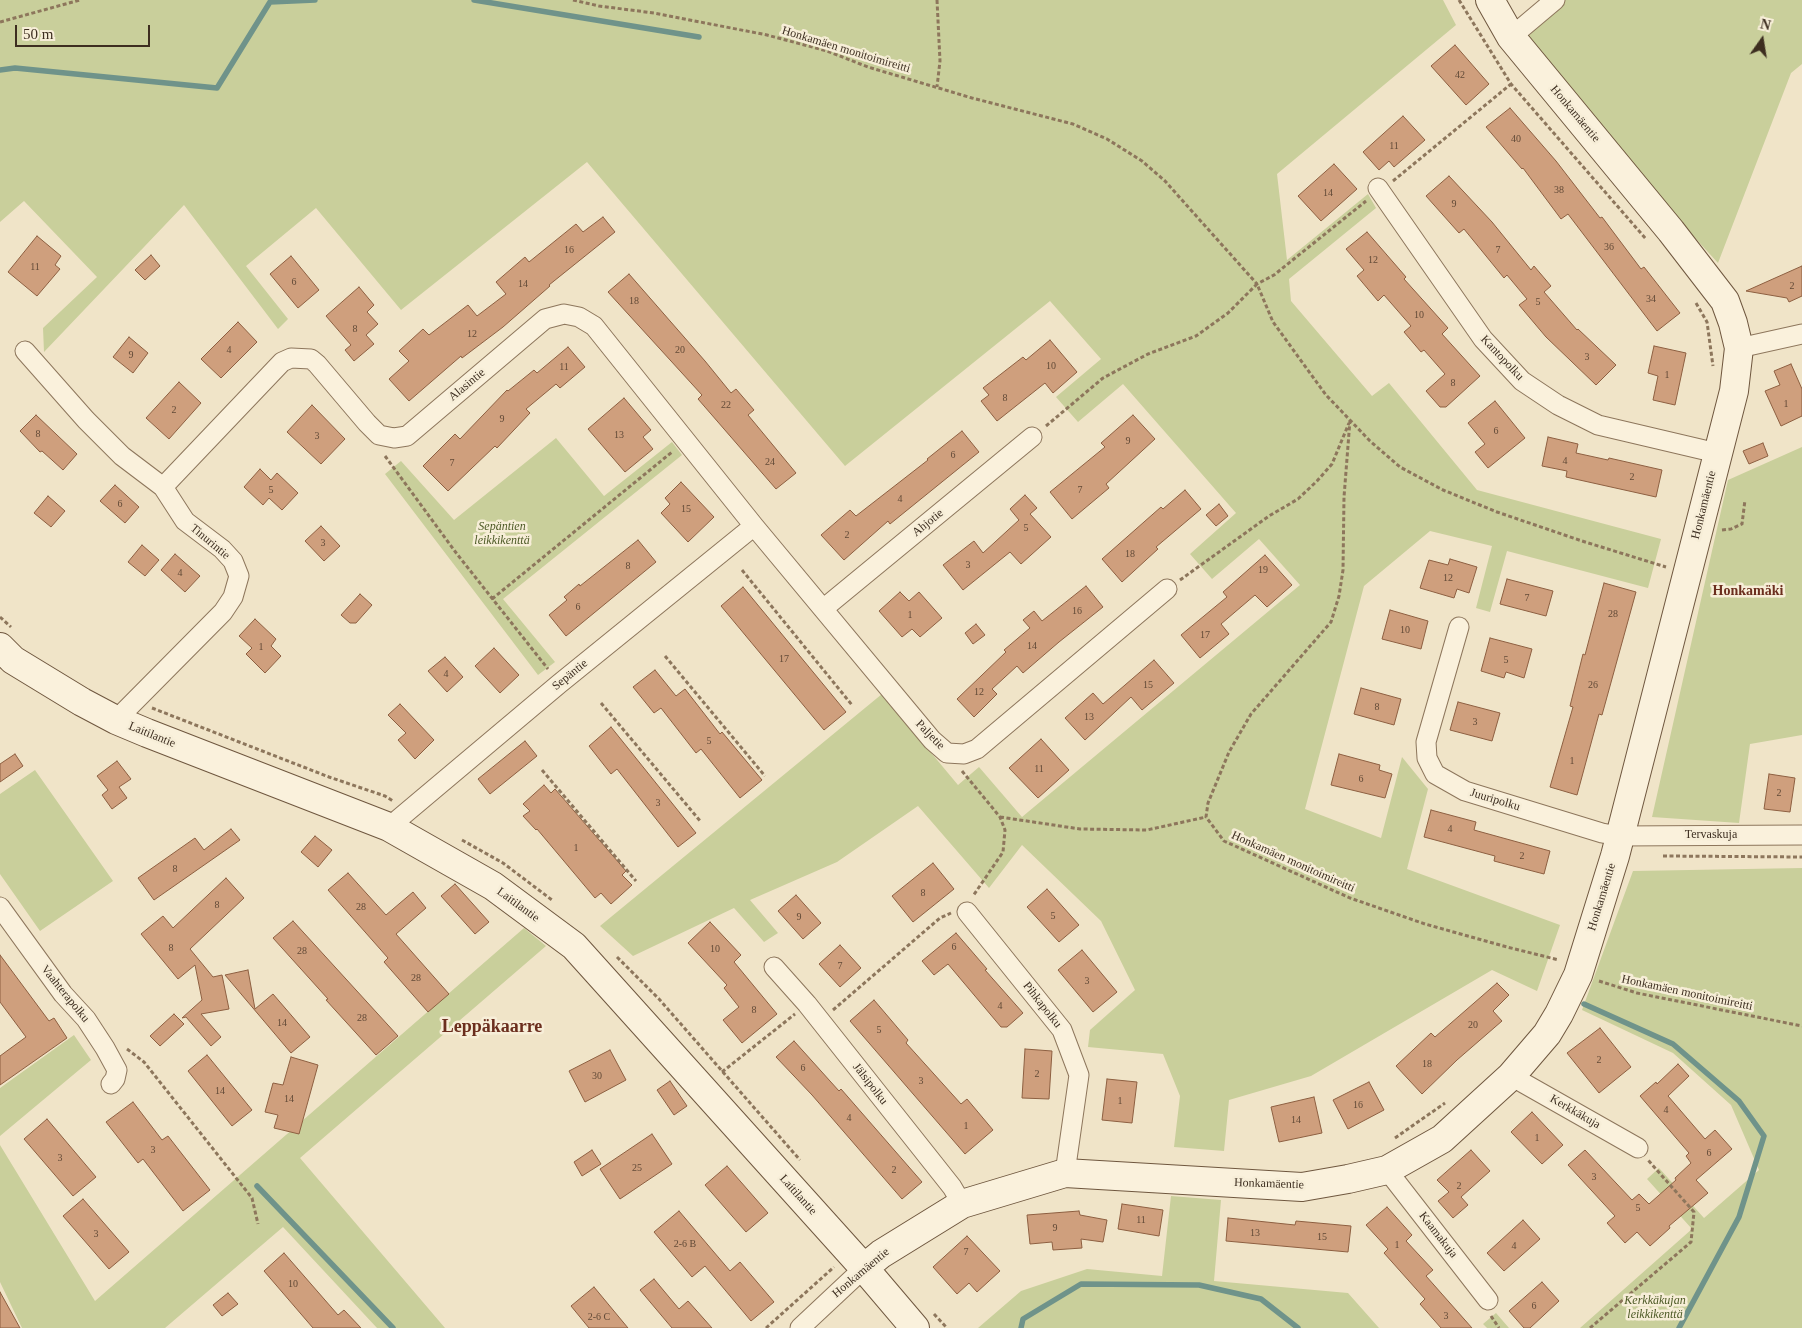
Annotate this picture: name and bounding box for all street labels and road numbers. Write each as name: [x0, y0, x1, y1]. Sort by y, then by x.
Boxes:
street label: Honkamäen monitoimireitti: [780, 24, 912, 76]
street label: Honkamäentie: [1547, 83, 1603, 145]
street label: Kantopolku: [1477, 332, 1527, 384]
street label: Alasintie: [446, 366, 488, 404]
street label: Honkamäentie: [1689, 469, 1719, 541]
street label: Ahjotie: [909, 506, 947, 540]
street label: Tinurintie: [187, 521, 233, 563]
street label: Sepäntie: [549, 656, 591, 694]
street label: Paljetie: [912, 717, 948, 753]
street label: Laitilantie: [126, 719, 178, 751]
street label: Juuripolku: [1468, 786, 1522, 814]
street label: Honkamäen monitoimireitti: [1229, 828, 1357, 896]
street label: Tervaskuja: [1685, 828, 1737, 842]
street label: Honkamäentie: [1585, 861, 1619, 933]
street label: Laitilantie: [494, 885, 542, 925]
street label: Vaahterapolku: [38, 963, 92, 1025]
street label: Honkamäen monitoimireitti: [1620, 972, 1754, 1014]
street label: Pihkapolku: [1019, 979, 1065, 1031]
street label: Jälsipolku: [849, 1060, 891, 1108]
street label: Kerkkäkuja: [1547, 1092, 1603, 1132]
street label: Laitilantie: [776, 1172, 820, 1218]
street label: Honkamäentie: [1234, 1176, 1304, 1192]
street label: Kaamakuja: [1416, 1209, 1460, 1261]
street label: Honkamäentie: [830, 1245, 892, 1301]

